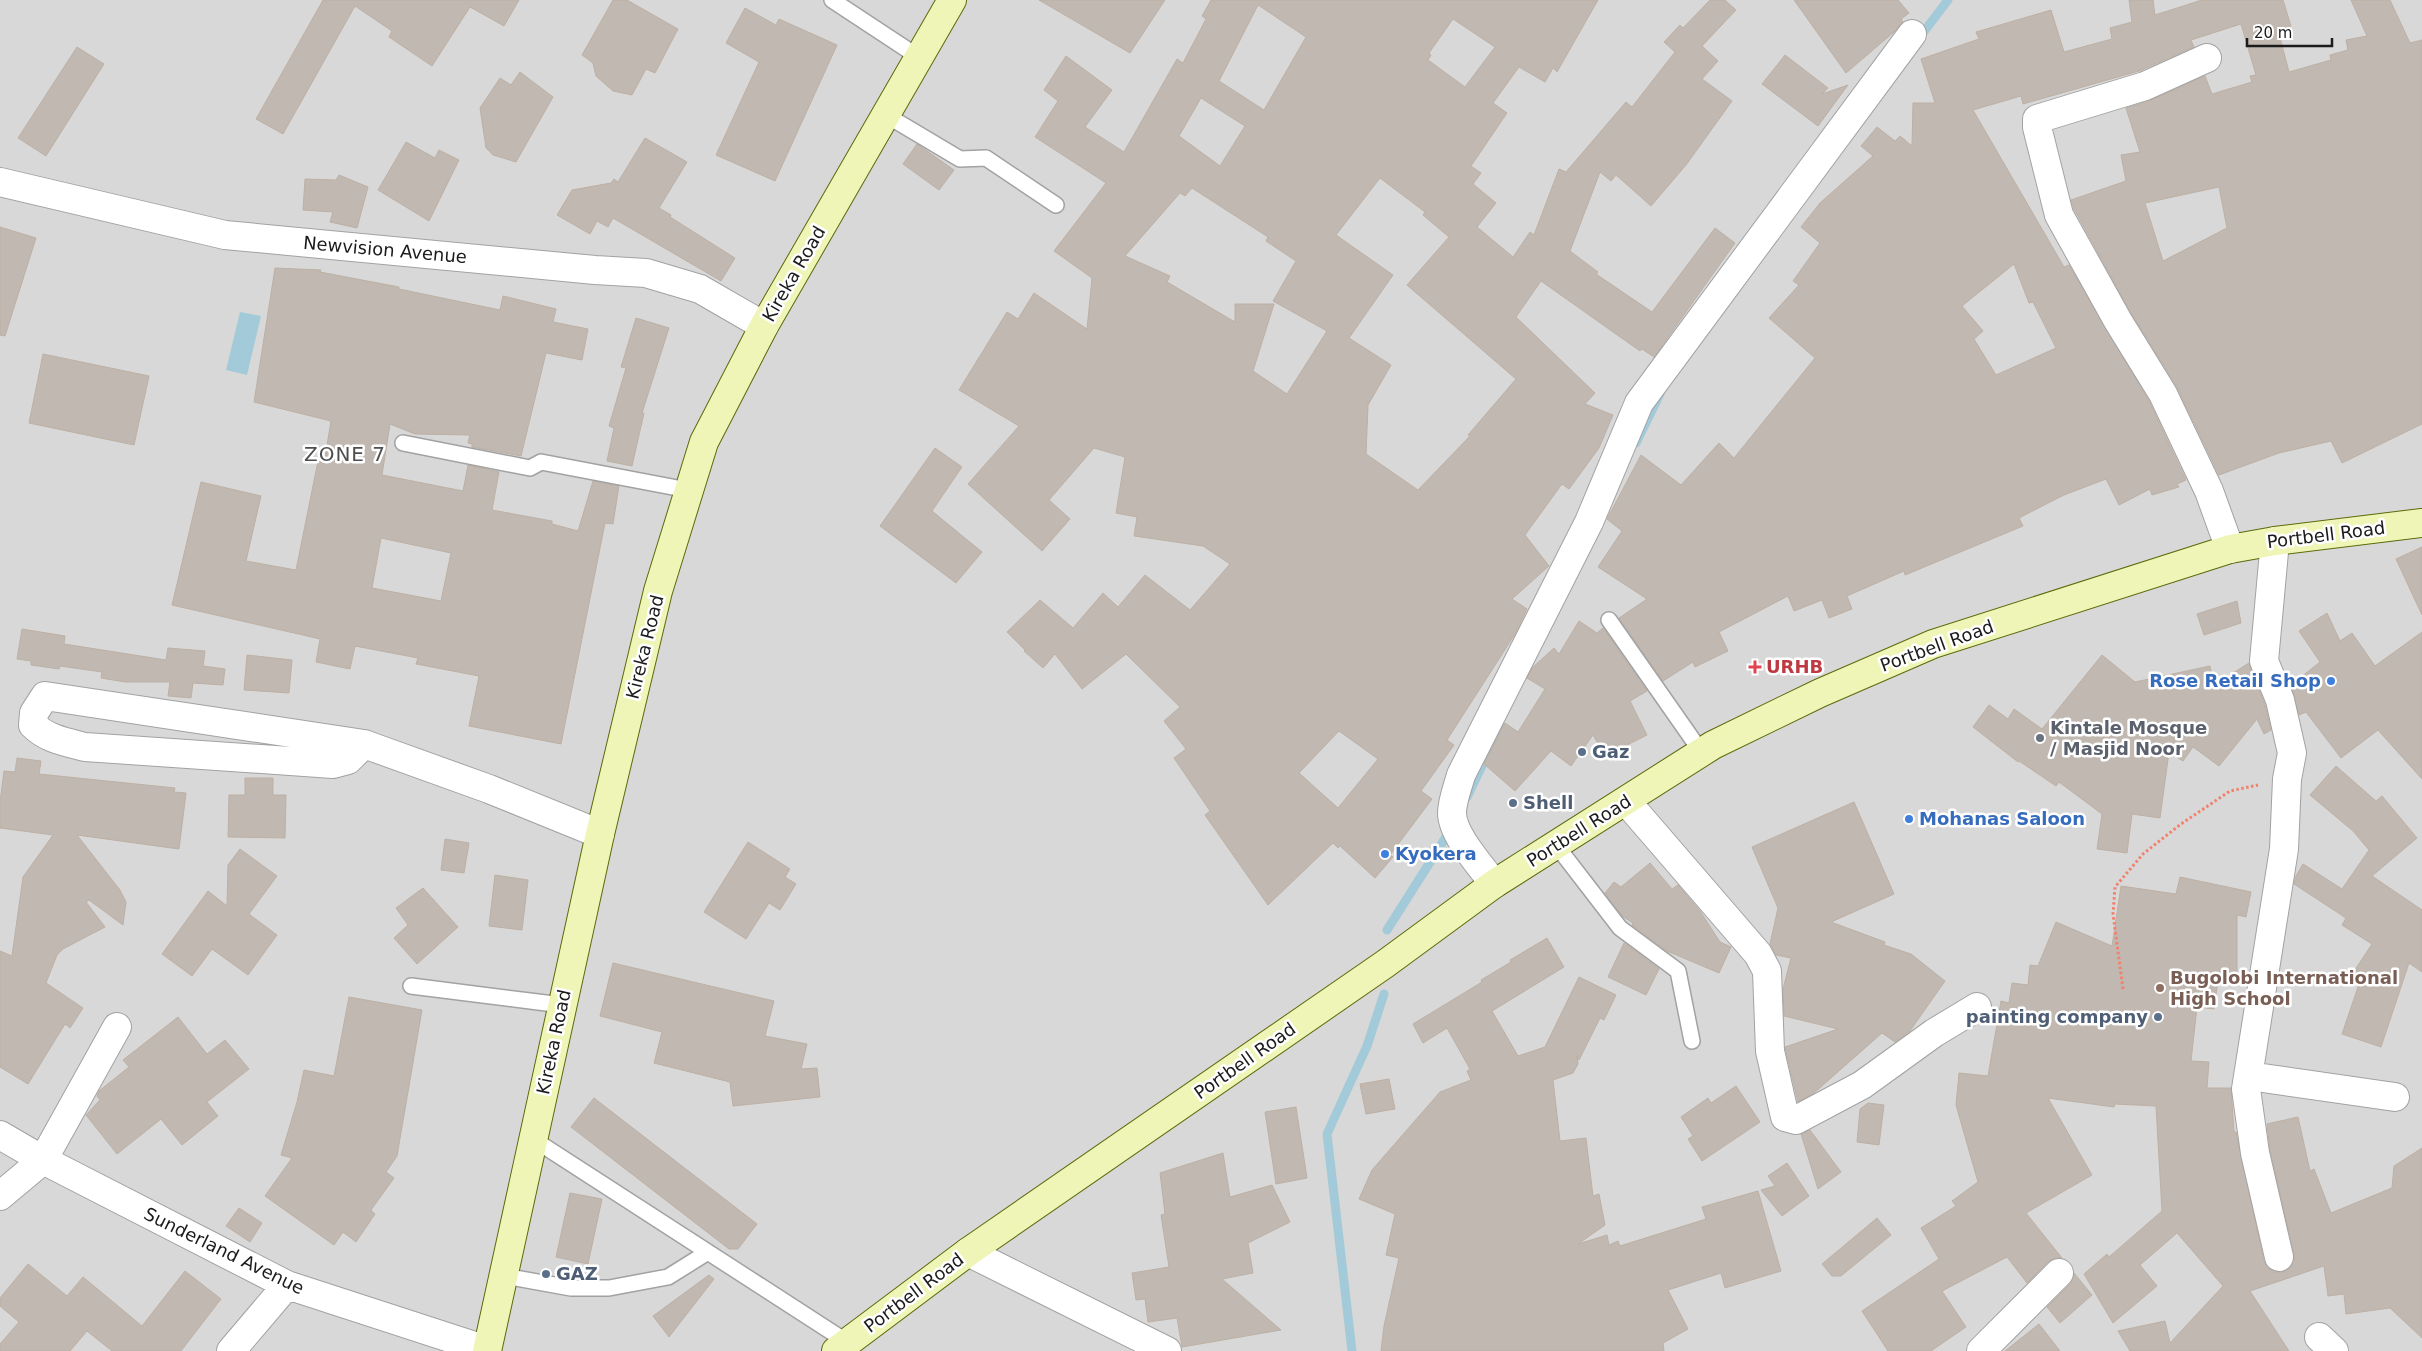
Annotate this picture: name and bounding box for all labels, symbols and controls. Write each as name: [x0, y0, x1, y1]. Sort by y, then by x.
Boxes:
scale bar: [2247, 15, 2332, 47]
text: 20 m: [2254, 24, 2292, 42]
street label: Kireka Road: [758, 222, 829, 325]
street label: Newvision Avenue: [302, 232, 468, 267]
district label: ZONE 7: [304, 442, 386, 466]
street label: Portbell Road: [2266, 517, 2386, 552]
street label: Kireka Road: [621, 592, 668, 701]
street label: Portbell Road: [1877, 615, 1996, 676]
place label: URHB: [1766, 656, 1823, 677]
marker: URHB: [1748, 660, 1762, 674]
place label: Rose Retail Shop: [2149, 670, 2321, 691]
marker: Rose Retail Shop: [2325, 675, 2337, 687]
place label: Kintale Mosque / Masjid Noor: [2050, 717, 2207, 759]
marker: Kintale Mosque / Masjid Noor: [2034, 732, 2046, 744]
place label: Gaz: [1592, 741, 1629, 762]
marker: Gaz: [1576, 746, 1588, 758]
street label: Portbell Road: [1523, 790, 1635, 871]
place label: Shell: [1523, 792, 1573, 813]
marker: Shell: [1507, 797, 1519, 809]
place label: Mohanas Saloon: [1919, 808, 2085, 829]
marker: Mohanas Saloon: [1903, 813, 1915, 825]
place label: Kyokera: [1395, 843, 1477, 864]
marker: Kyokera: [1379, 848, 1391, 860]
place label: Bugolobi International High School: [2170, 967, 2398, 1009]
marker: Bugolobi International High School: [2154, 982, 2166, 994]
street label: Kireka Road: [532, 987, 575, 1096]
place label: painting company: [1966, 1006, 2148, 1027]
marker: painting company: [2152, 1011, 2164, 1023]
street label: Portbell Road: [1190, 1018, 1300, 1103]
street label: Sunderland Avenue: [141, 1203, 308, 1298]
street label: Portbell Road: [860, 1248, 968, 1337]
place label: GAZ: [556, 1263, 598, 1284]
marker: GAZ: [540, 1268, 552, 1280]

